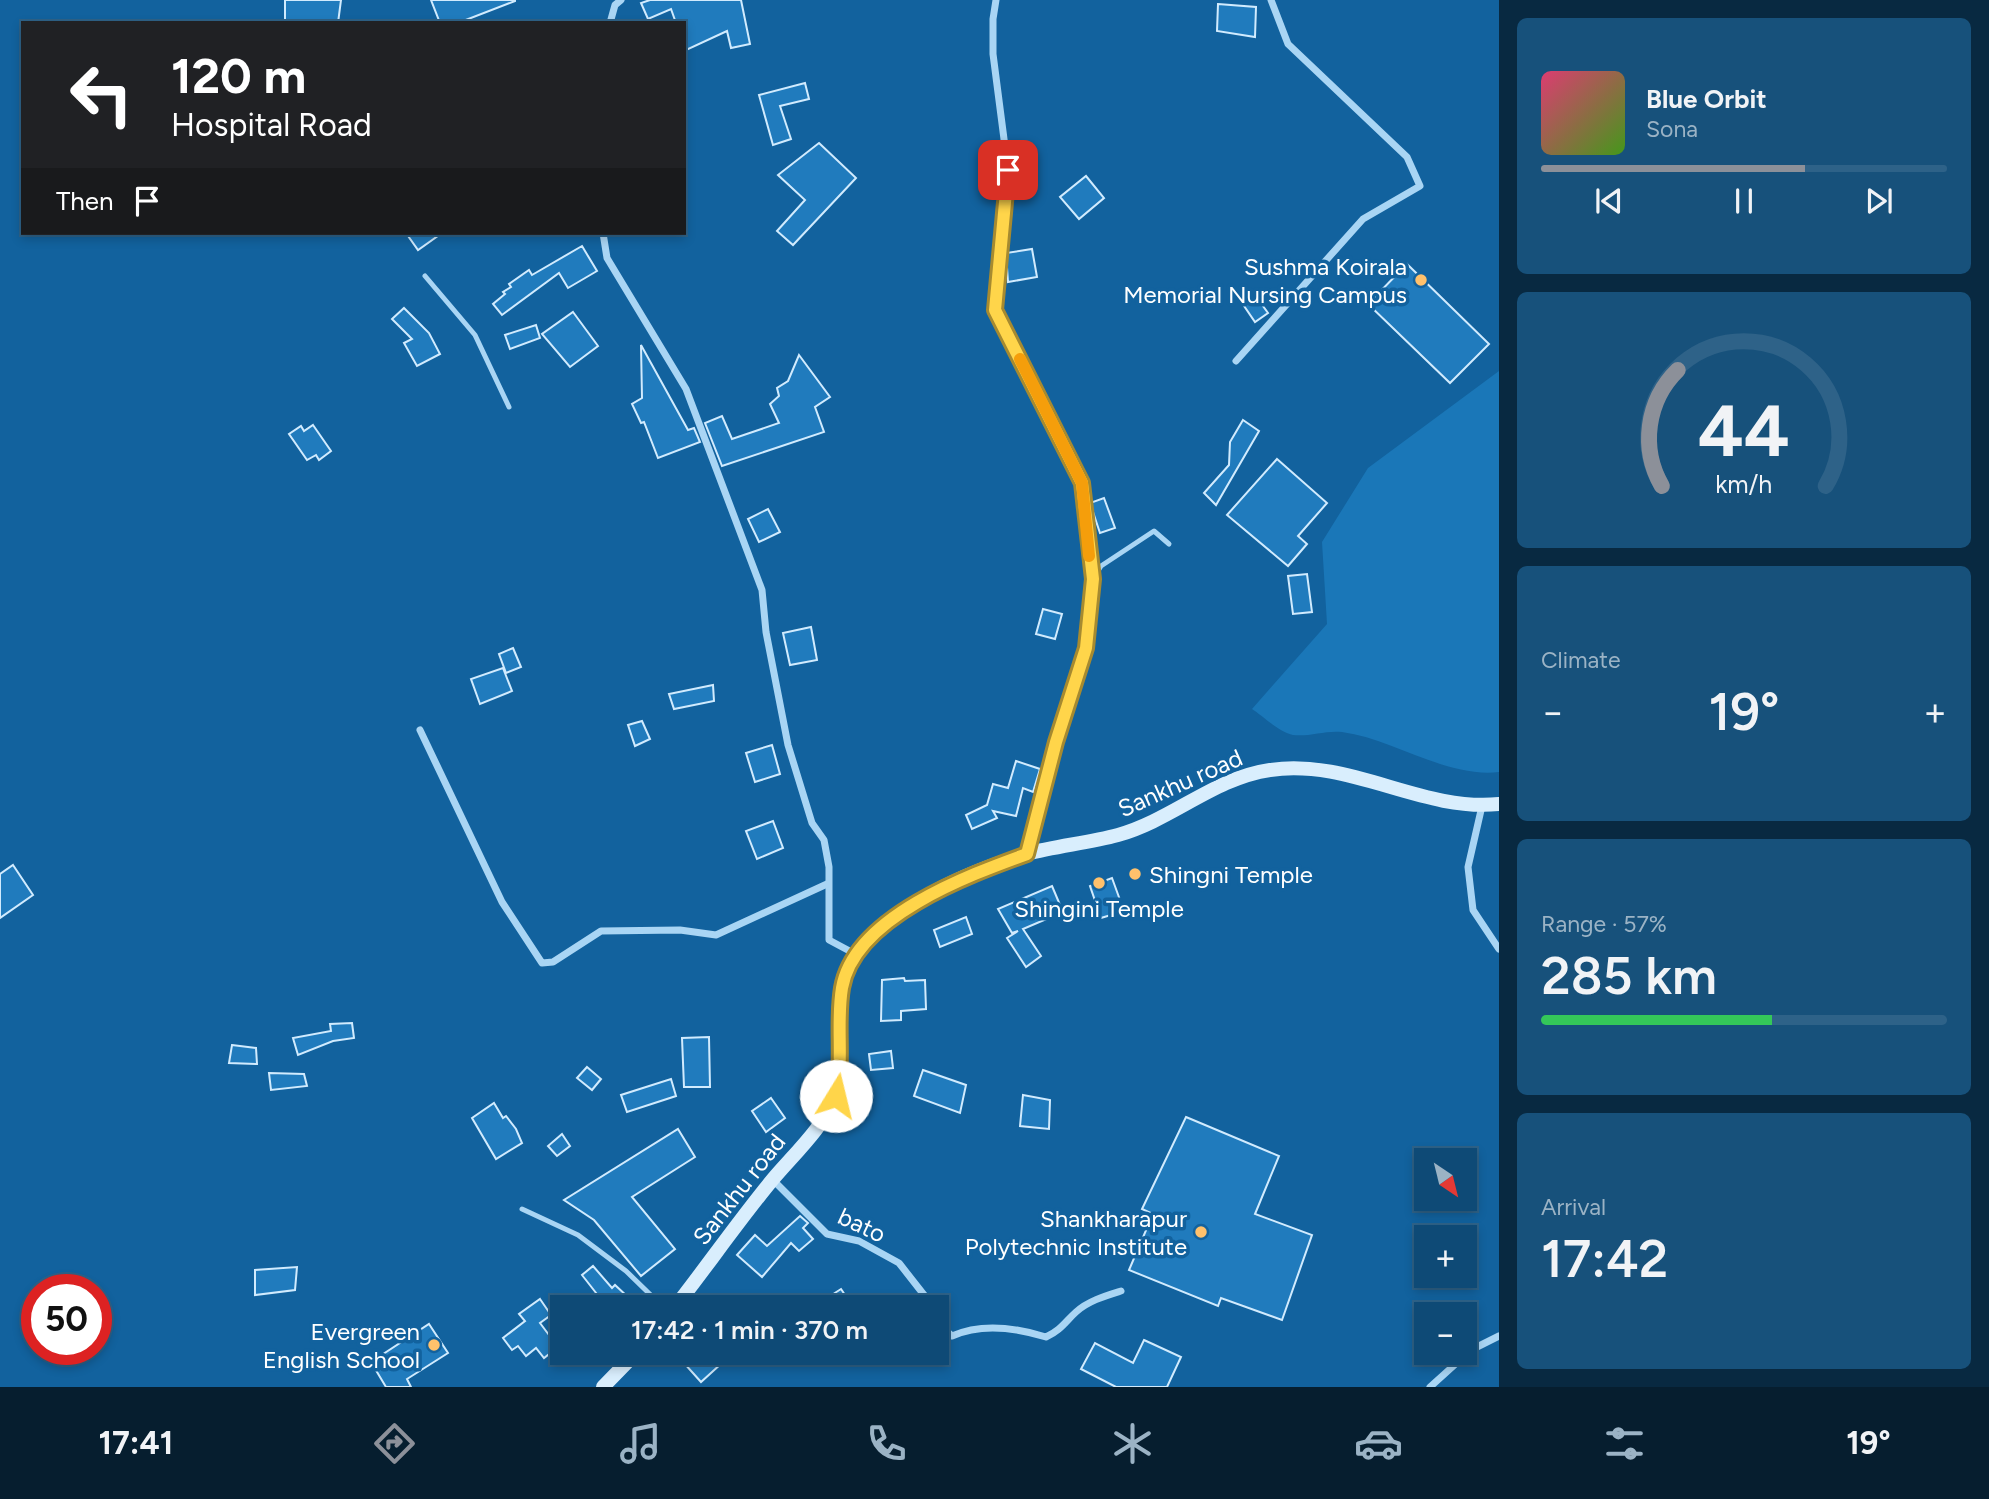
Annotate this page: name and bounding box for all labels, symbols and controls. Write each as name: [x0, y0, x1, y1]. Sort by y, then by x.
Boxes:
text: 120 m: [171, 46, 306, 105]
icon: left: [56, 49, 147, 140]
text: Blue Orbit: [1646, 83, 1767, 115]
text: Hospital Road: [171, 106, 372, 144]
text: Sona: [1646, 115, 1698, 143]
pin: [978, 140, 1038, 200]
icon: arrive: [989, 151, 1027, 189]
icon: arrive: [128, 182, 166, 220]
icon: previous: [1590, 182, 1628, 220]
icon: pause: [1725, 182, 1763, 220]
icon: next: [1860, 182, 1898, 220]
text: Then: [56, 185, 114, 217]
place label: Sushma Koirala Memorial Nursing Campus: [1123, 252, 1407, 309]
marker: Sushma Koirala Memorial Nursing Campus: [1413, 272, 1429, 288]
text: 44: [1698, 387, 1790, 474]
text: km/h: [1715, 468, 1773, 498]
text: Climate: [1541, 646, 1620, 674]
text: 19°: [1708, 681, 1780, 743]
text: −: [1541, 689, 1565, 735]
text: +: [1923, 689, 1947, 735]
street label: Sankhu road: [1113, 743, 1247, 823]
place label: Shingni Temple: [1149, 860, 1313, 889]
marker: Shingni Temple: [1127, 866, 1143, 882]
marker: Shingini Temple: [1091, 875, 1107, 891]
place label: Shingini Temple: [1014, 894, 1184, 923]
text: Range · 57%: [1541, 910, 1667, 938]
text: 285 km: [1541, 945, 1717, 1007]
position arrow: [799, 1059, 873, 1133]
street label: Sankhu road: [687, 1128, 791, 1250]
north arrow: [1414, 1148, 1477, 1211]
map controls: [1414, 1148, 1477, 1365]
text: Arrival: [1541, 1193, 1606, 1221]
street label: bato: [834, 1201, 890, 1249]
place label: Shankharapur Polytechnic Institute: [965, 1204, 1187, 1261]
marker: Shankharapur Polytechnic Institute: [1193, 1224, 1209, 1240]
button: +: [1414, 1225, 1477, 1288]
text: 17:42: [1541, 1228, 1668, 1290]
speed limit sign: 50: [21, 1274, 112, 1365]
button: −: [1414, 1302, 1477, 1365]
text: 17:42 · 1 min · 370 m: [631, 1314, 868, 1346]
place label: Evergreen English School: [263, 1317, 420, 1374]
marker: Evergreen English School: [426, 1337, 442, 1353]
icon: directions: [370, 1419, 419, 1468]
icon: music: [616, 1419, 665, 1468]
icon: phone: [862, 1419, 911, 1468]
icon: climate: [1108, 1419, 1157, 1468]
icon: car: [1354, 1419, 1403, 1468]
icon: filters: [1600, 1419, 1649, 1468]
text: 17:41: [99, 1424, 173, 1462]
text: 19°: [1846, 1424, 1890, 1462]

